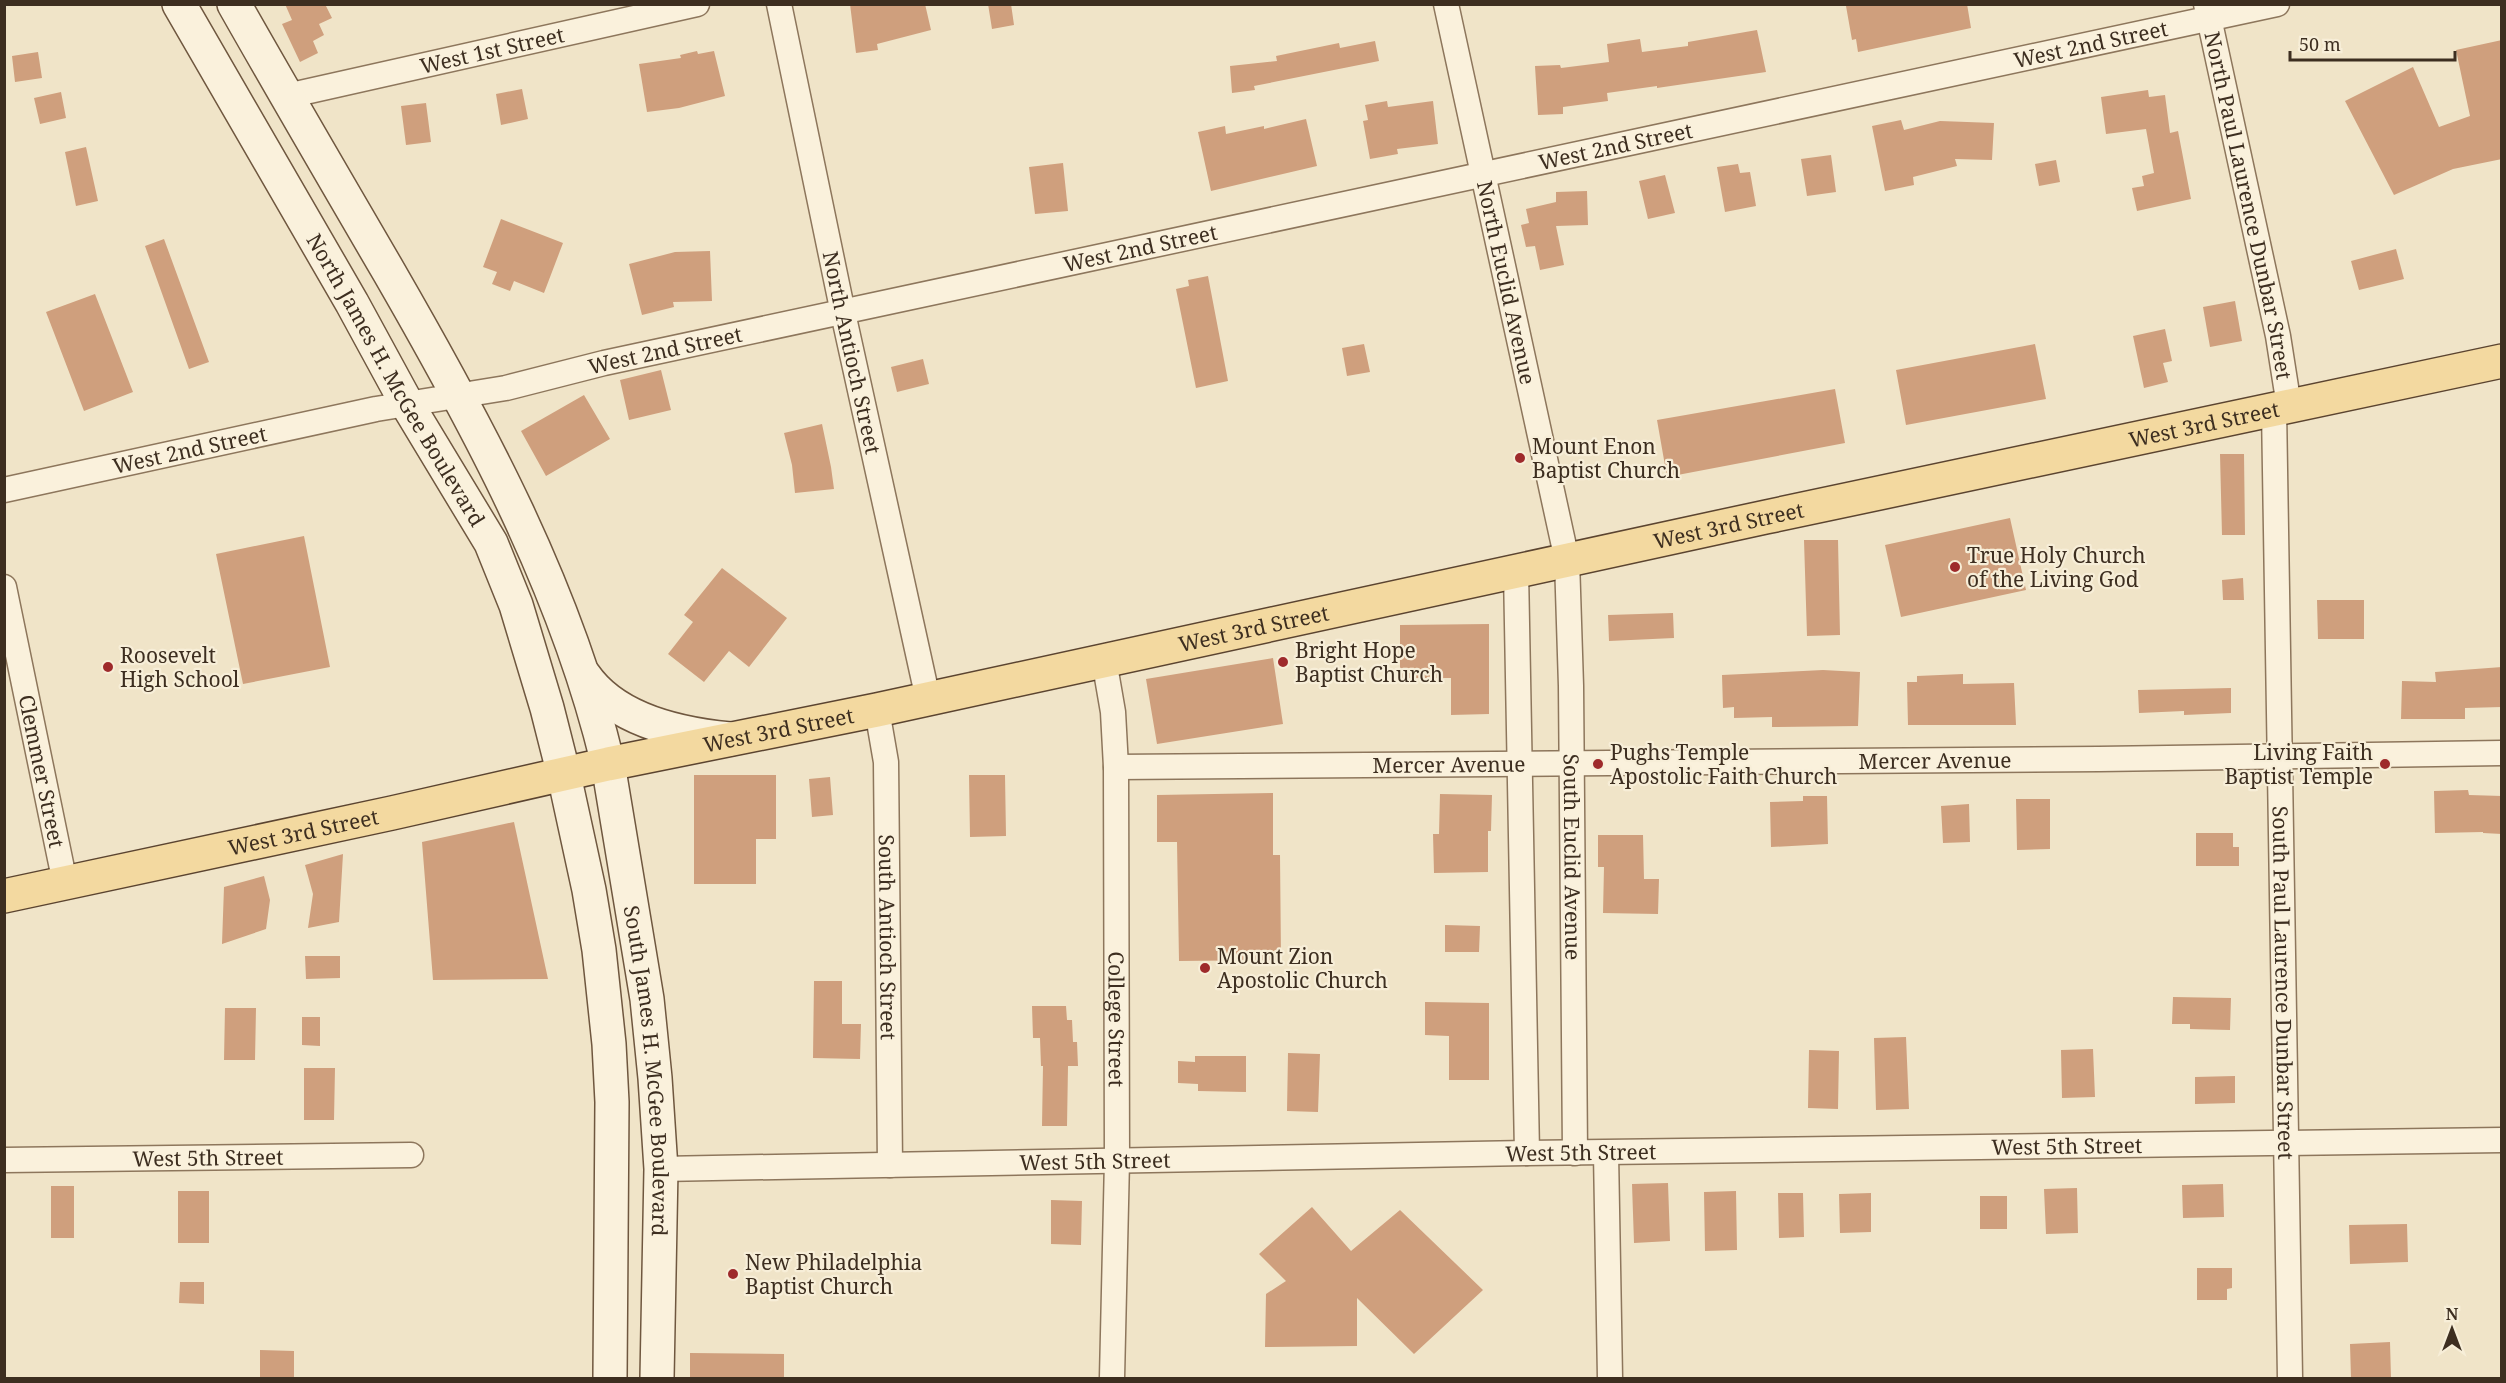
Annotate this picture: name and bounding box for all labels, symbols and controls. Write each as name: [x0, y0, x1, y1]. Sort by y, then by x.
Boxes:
street label: West 2nd Street: [2011, 14, 2170, 74]
street label: West 1st Street: [417, 20, 567, 80]
scale bar: [2290, 24, 2455, 62]
street label: North Paul Laurence Dunbar Street: [2198, 29, 2299, 381]
text: 50 m: [2299, 32, 2341, 56]
street label: West 2nd Street: [1536, 116, 1695, 176]
street label: North Euclid Avenue: [1471, 178, 1542, 387]
street label: West 2nd Street: [1061, 218, 1220, 278]
street label: North James H. McGee Boulevard: [301, 228, 492, 532]
street label: North Antioch Street: [817, 249, 888, 456]
street label: West 2nd Street: [585, 320, 745, 380]
street label: West 3rd Street: [2126, 395, 2282, 454]
street label: West 2nd Street: [110, 419, 269, 480]
place label: Mount Enon Baptist Church: [1532, 432, 1680, 484]
marker: Mount Enon Baptist Church: [1513, 451, 1527, 465]
street label: West 3rd Street: [1651, 495, 1806, 555]
place label: True Holy Church of the Living God: [1967, 541, 2146, 593]
marker: True Holy Church of the Living God: [1948, 560, 1962, 574]
street label: West 3rd Street: [1176, 598, 1331, 658]
place label: Bright Hope Baptist Church: [1295, 636, 1443, 688]
place label: Roosevelt High School: [120, 641, 240, 693]
marker: Bright Hope Baptist Church: [1276, 655, 1290, 669]
marker: Roosevelt High School: [101, 660, 115, 674]
street label: Clemmer Street: [13, 692, 71, 850]
street label: West 3rd Street: [701, 701, 856, 759]
place label: Pughs Temple Apostolic Faith Church: [1610, 738, 1837, 790]
place label: Living Faith Baptist Temple: [2225, 738, 2373, 790]
street label: Mercer Avenue: [1858, 746, 2012, 775]
street label: Mercer Avenue: [1372, 750, 1526, 779]
street label: South Euclid Avenue: [1558, 753, 1587, 960]
marker: Pughs Temple Apostolic Faith Church: [1591, 757, 1605, 771]
marker: Living Faith Baptist Temple: [2378, 757, 2392, 771]
street label: West 3rd Street: [225, 802, 381, 862]
street label: South Paul Laurence Dunbar Street: [2267, 806, 2300, 1160]
street label: South Antioch Street: [873, 834, 903, 1040]
street label: South James H. McGee Boulevard: [618, 903, 675, 1237]
place label: Mount Zion Apostolic Church: [1217, 942, 1388, 994]
street label: College Street: [1102, 951, 1131, 1087]
marker: Mount Zion Apostolic Church: [1198, 961, 1212, 975]
street label: West 5th Street: [1991, 1131, 2142, 1161]
street label: West 5th Street: [1505, 1137, 1657, 1167]
street label: West 5th Street: [132, 1143, 284, 1172]
street label: West 5th Street: [1019, 1146, 1171, 1176]
place label: New Philadelphia Baptist Church: [745, 1248, 922, 1300]
marker: New Philadelphia Baptist Church: [726, 1267, 740, 1281]
north arrow: [2422, 1299, 2482, 1359]
text: N: [2446, 1303, 2459, 1325]

